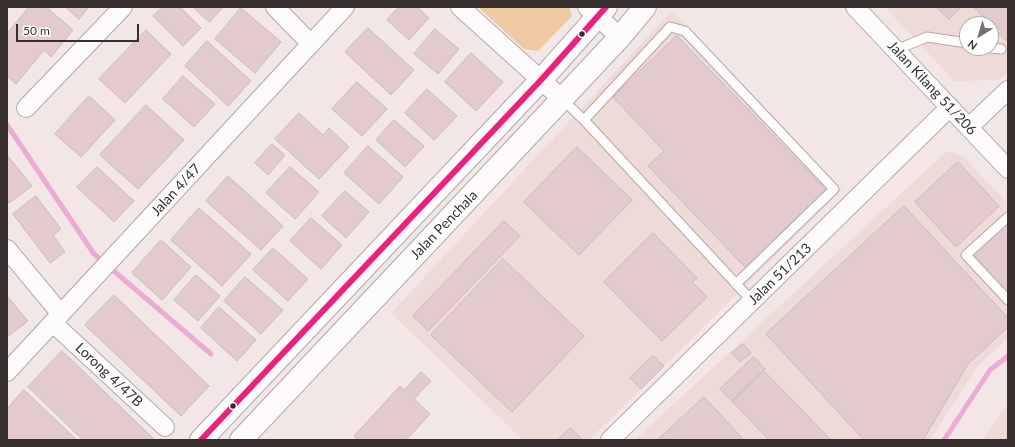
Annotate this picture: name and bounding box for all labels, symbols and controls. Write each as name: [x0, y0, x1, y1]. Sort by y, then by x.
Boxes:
scale bar: [18, 16, 141, 42]
north arrow: [959, 16, 999, 56]
text: 50 m: [23, 23, 50, 38]
unlabelled marker: [577, 29, 587, 39]
street label: Jalan Kilang 51/206: [884, 37, 980, 139]
text: N: [965, 37, 979, 53]
street label: Jalan 4/47: [148, 161, 204, 219]
street label: Jalan Penchala: [407, 187, 481, 263]
street label: Jalan 51/213: [745, 240, 815, 308]
street label: Lorong 4/47B: [72, 340, 146, 410]
unlabelled marker: [228, 401, 238, 411]

